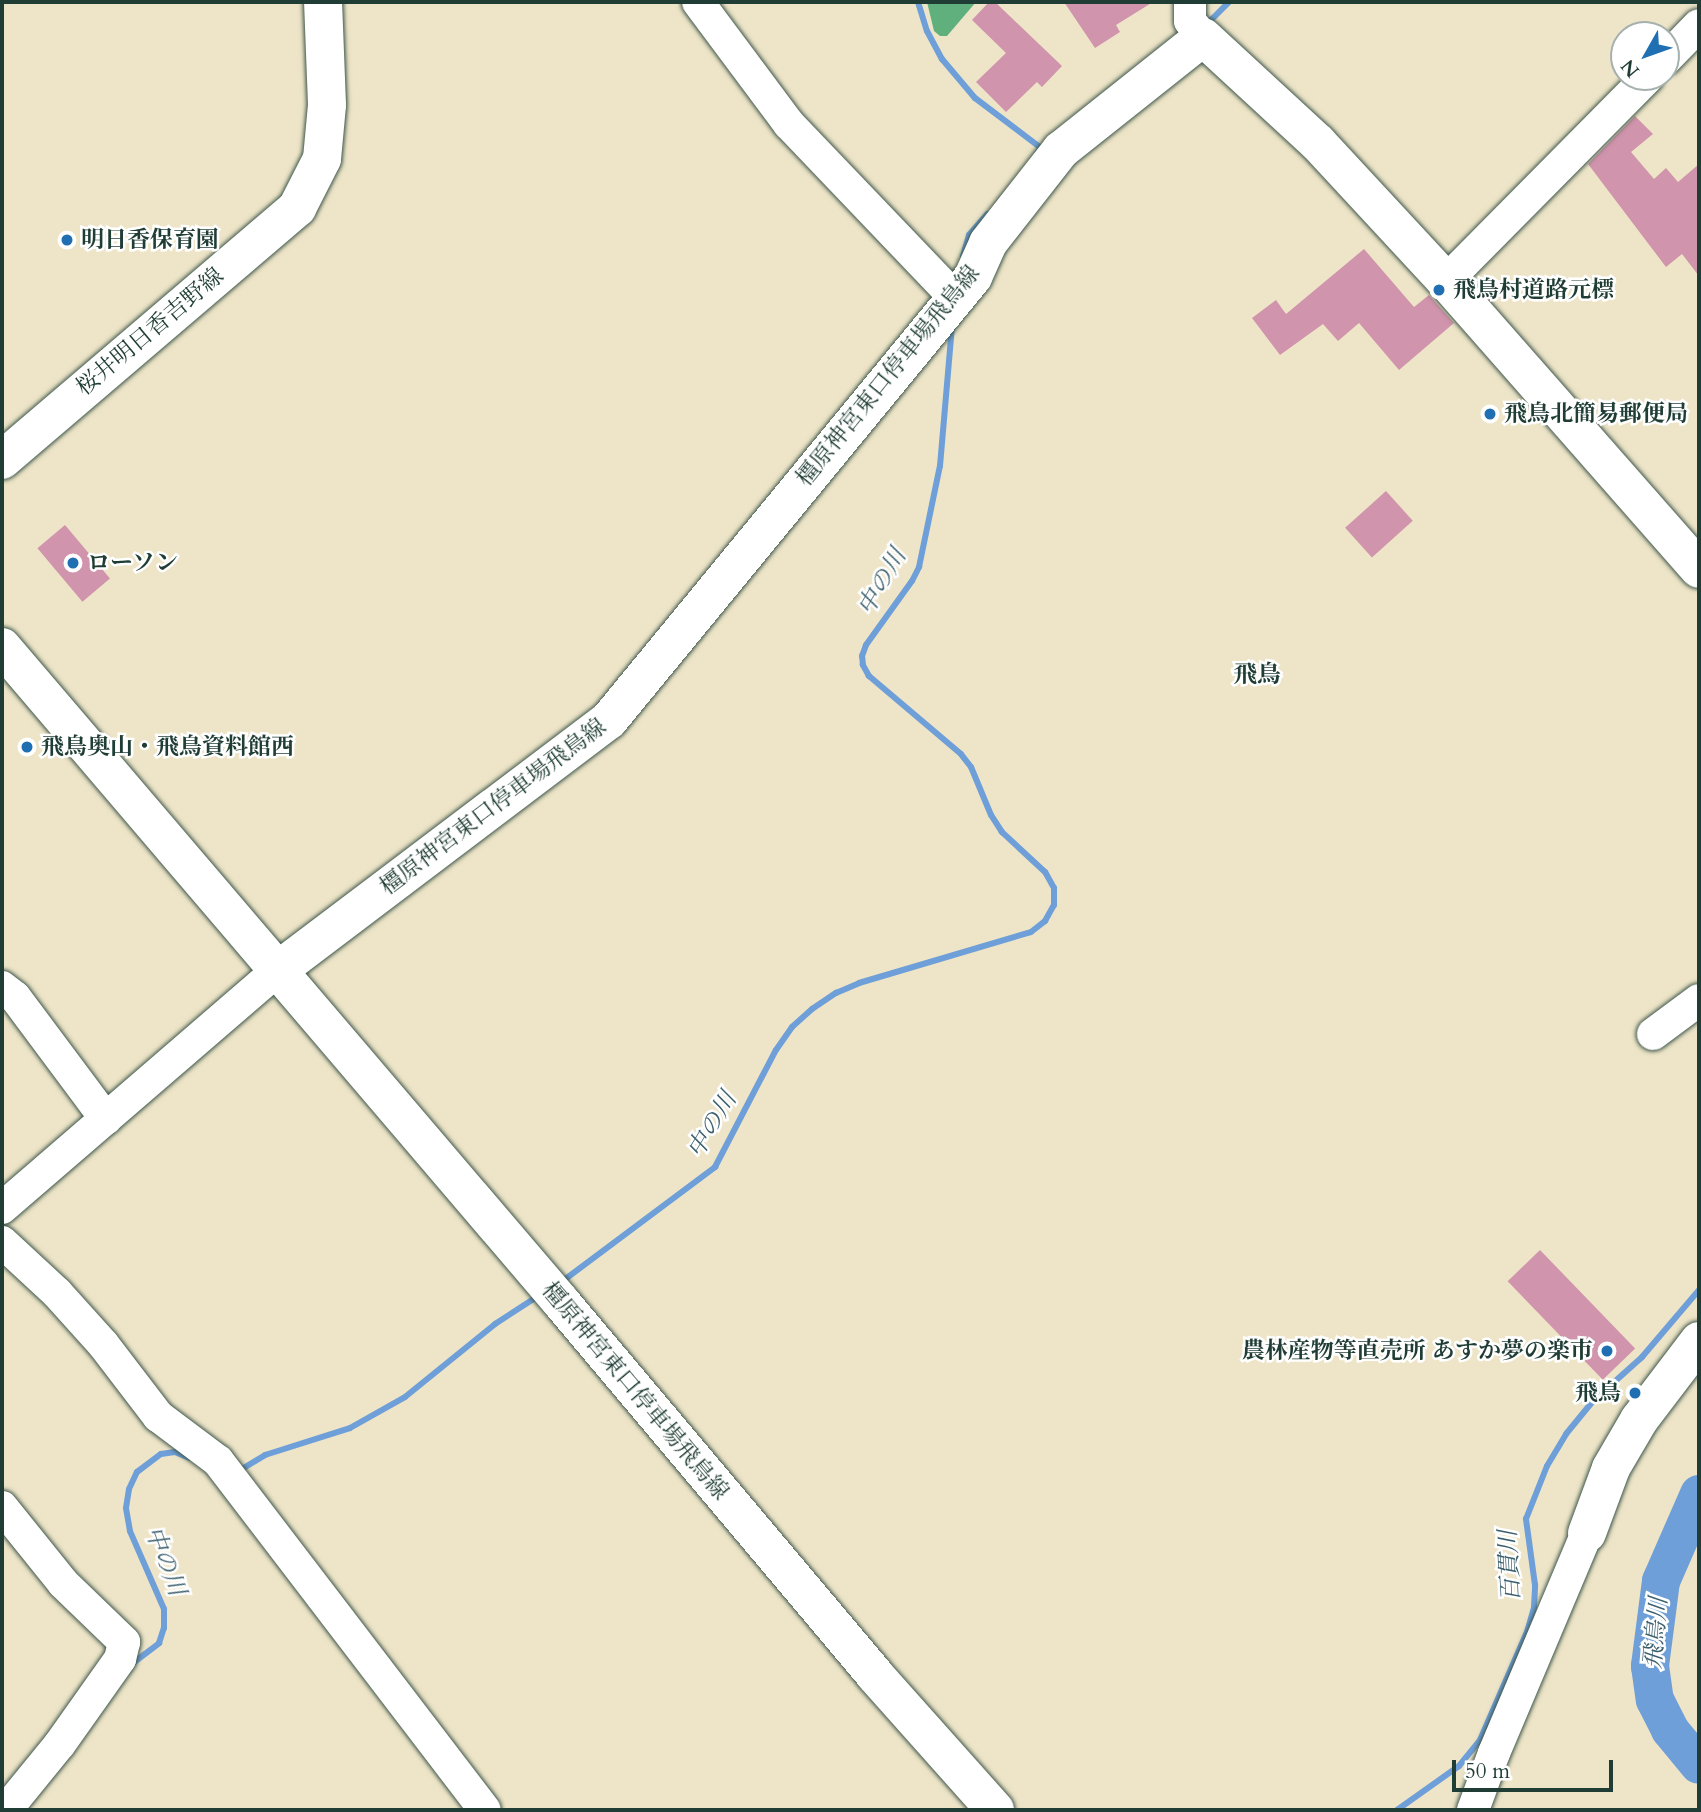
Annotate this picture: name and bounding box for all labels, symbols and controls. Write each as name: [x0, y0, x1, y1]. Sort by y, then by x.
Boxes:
north arrow: [1610, 21, 1680, 91]
text: N: [1615, 54, 1646, 83]
place label: 明日香保育園: [81, 226, 219, 254]
marker: 明日香保育園: [59, 232, 75, 248]
street label: 橿原神宮東口停車場飛鳥線: [790, 260, 986, 492]
street label: 桜井明日香吉野線: [71, 262, 229, 402]
place label: 飛鳥村道路元標: [1453, 276, 1614, 304]
marker: 飛鳥村道路元標: [1431, 282, 1447, 298]
place label: 飛鳥北簡易郵便局: [1504, 400, 1688, 428]
marker: 飛鳥北簡易郵便局: [1482, 406, 1498, 422]
water label: 中の川: [852, 544, 912, 620]
place label: ローソン: [87, 549, 179, 577]
marker: ローソン: [65, 555, 81, 571]
district label: 飛鳥: [1233, 661, 1281, 689]
street label: 橿原神宮東口停車場飛鳥線: [374, 713, 612, 901]
place label: 飛鳥奥山・飛鳥資料館西: [41, 733, 294, 761]
marker: 飛鳥奥山・飛鳥資料館西: [19, 739, 35, 755]
water label: 中の川: [681, 1087, 743, 1163]
street label: 橿原神宮東口停車場飛鳥線: [536, 1276, 734, 1506]
place label: 農林産物等直売所 あすか夢の楽市: [1242, 1337, 1593, 1365]
marker: 農林産物等直売所 あすか夢の楽市: [1599, 1343, 1615, 1359]
place label: 飛鳥: [1575, 1379, 1621, 1407]
marker: 飛鳥: [1627, 1385, 1643, 1401]
water label: 中の川: [139, 1522, 191, 1600]
water label: 百貫川: [1494, 1529, 1526, 1603]
water label: 飛鳥川: [1639, 1596, 1673, 1670]
scale bar: [1456, 1745, 1617, 1789]
text: 50 m: [1465, 1757, 1510, 1786]

